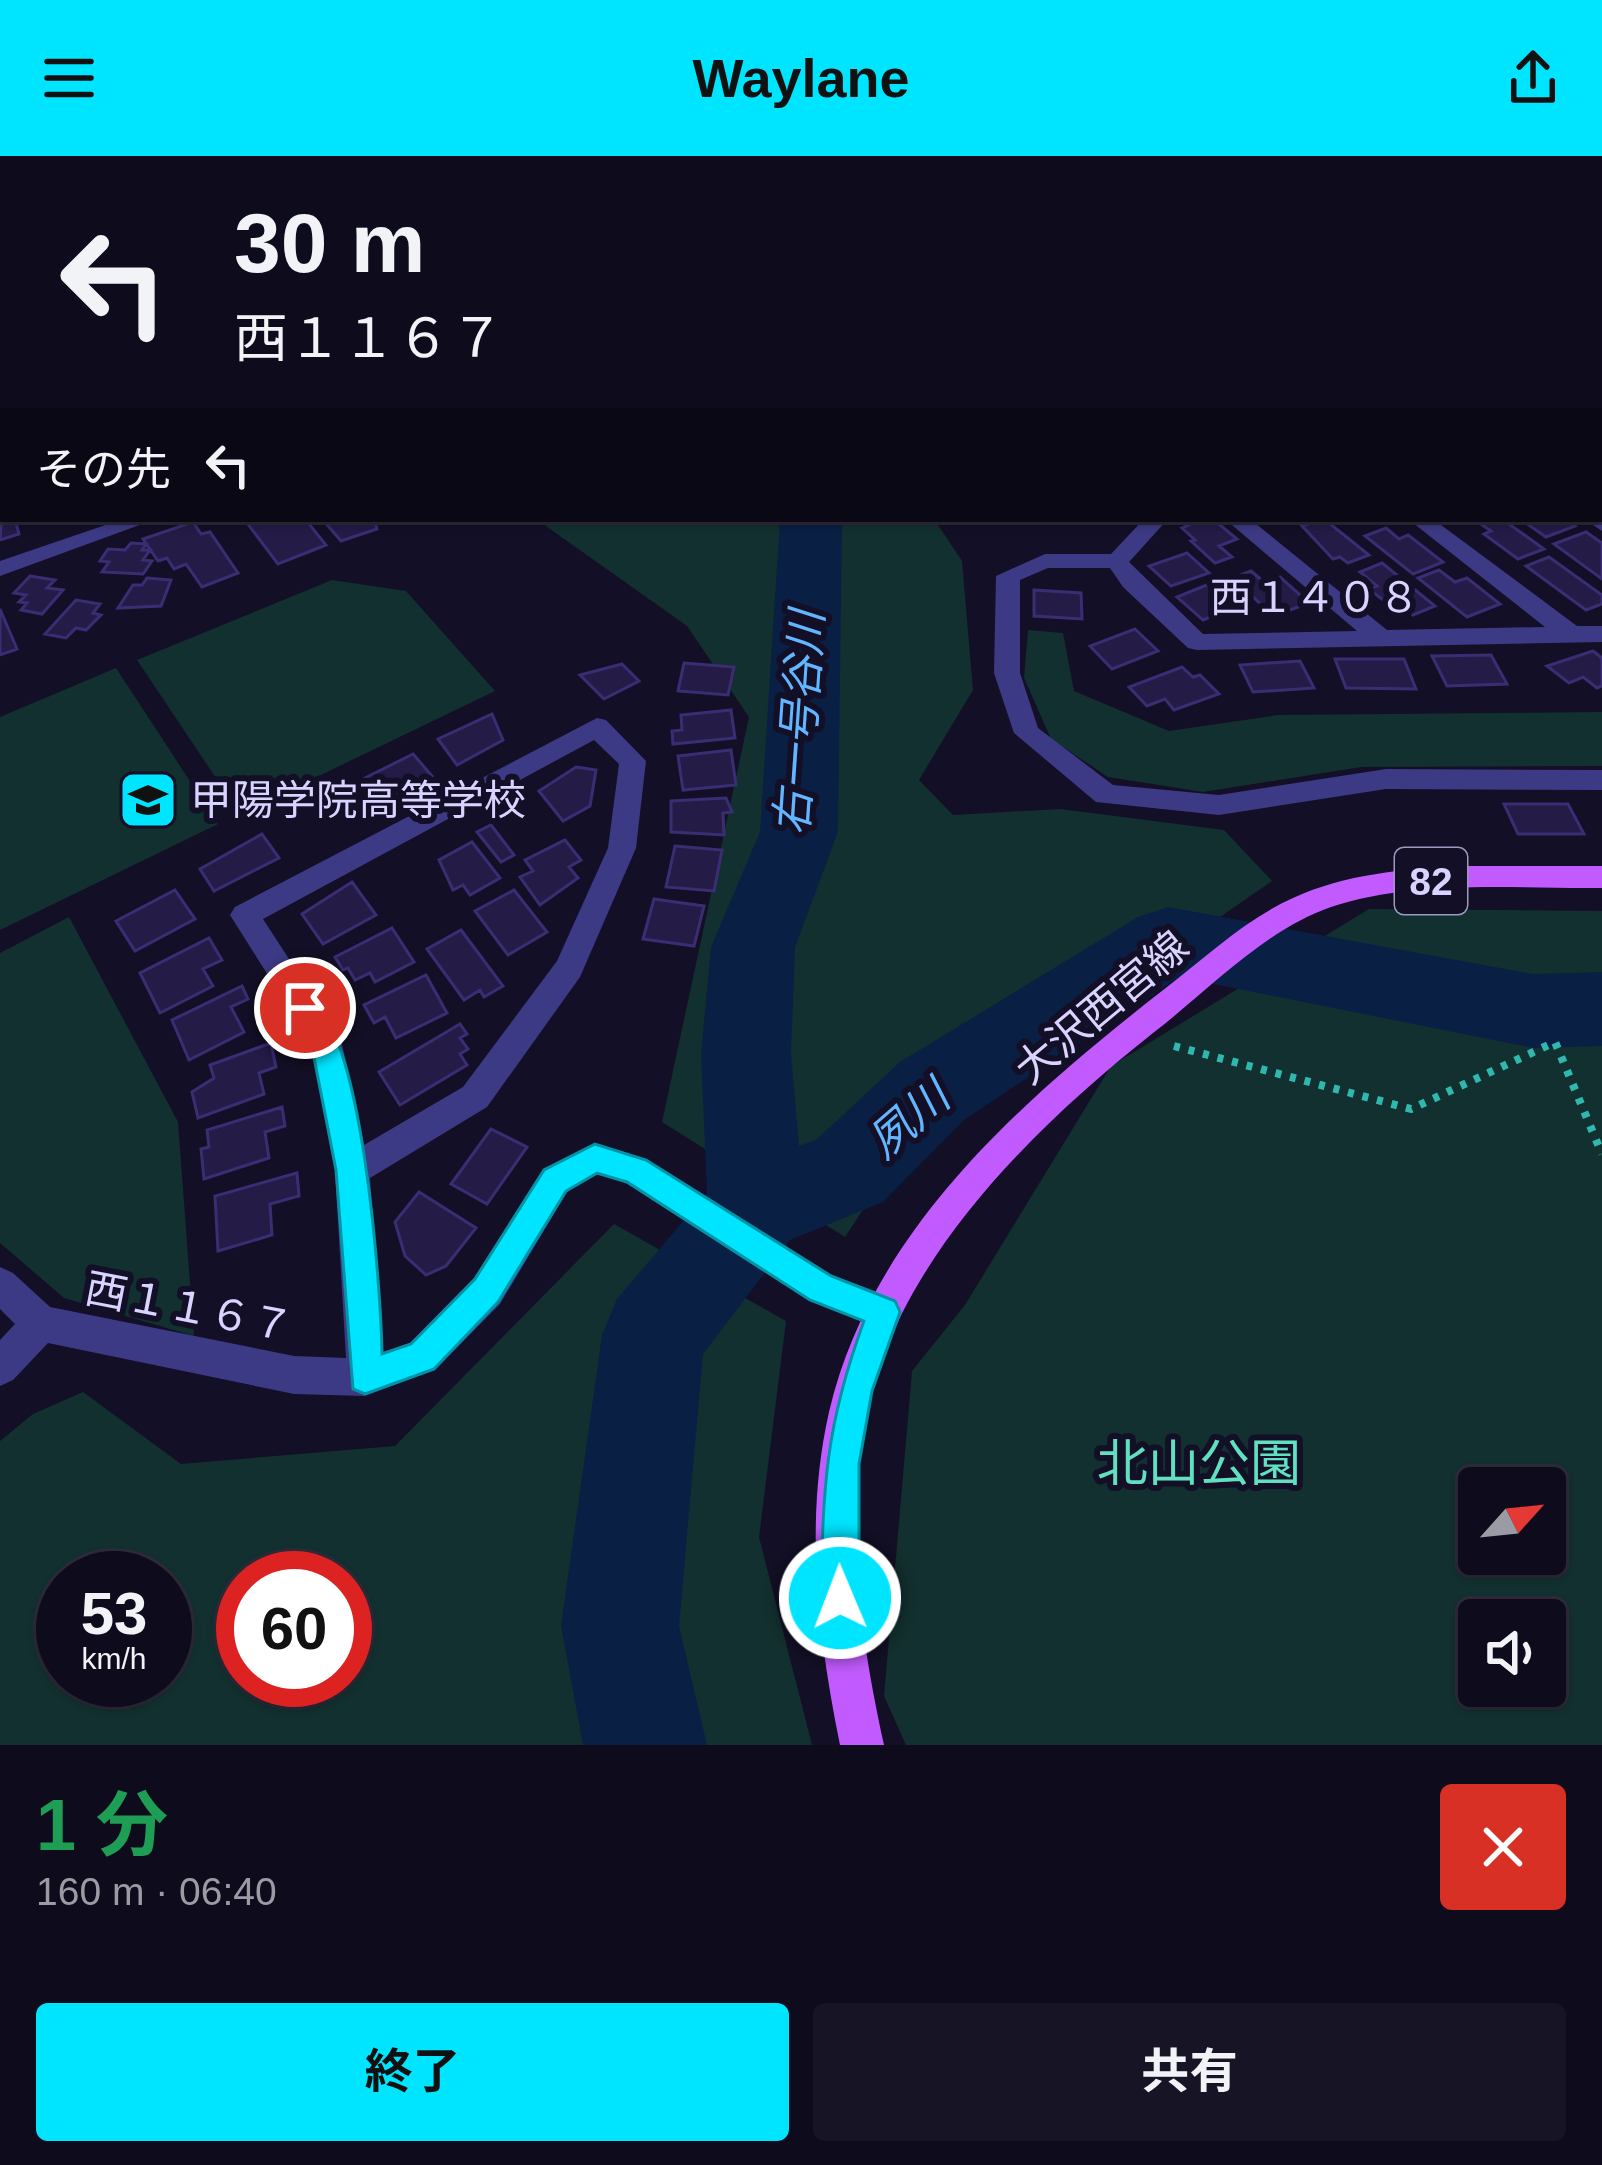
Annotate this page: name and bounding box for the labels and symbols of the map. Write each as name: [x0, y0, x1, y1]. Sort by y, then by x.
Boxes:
street label: 西１４０８: [1210, 574, 1420, 621]
water label: 右一号谷川: [766, 605, 833, 837]
school or university icon: 甲陽学院高等学校: [117, 769, 179, 831]
place label: 甲陽学院高等学校: [190, 777, 526, 824]
road number: 82: [1395, 848, 1467, 914]
street label: 大沢西宮線: [1006, 922, 1197, 1093]
pin: [254, 957, 356, 1059]
water label: 夙川: [858, 1068, 962, 1168]
street label: 西１１６７: [81, 1264, 296, 1351]
park label: 北山公園: [1097, 1435, 1301, 1492]
north arrow: [1458, 1467, 1566, 1575]
position arrow: [777, 1535, 903, 1661]
speed limit sign: 60: [216, 1551, 372, 1707]

